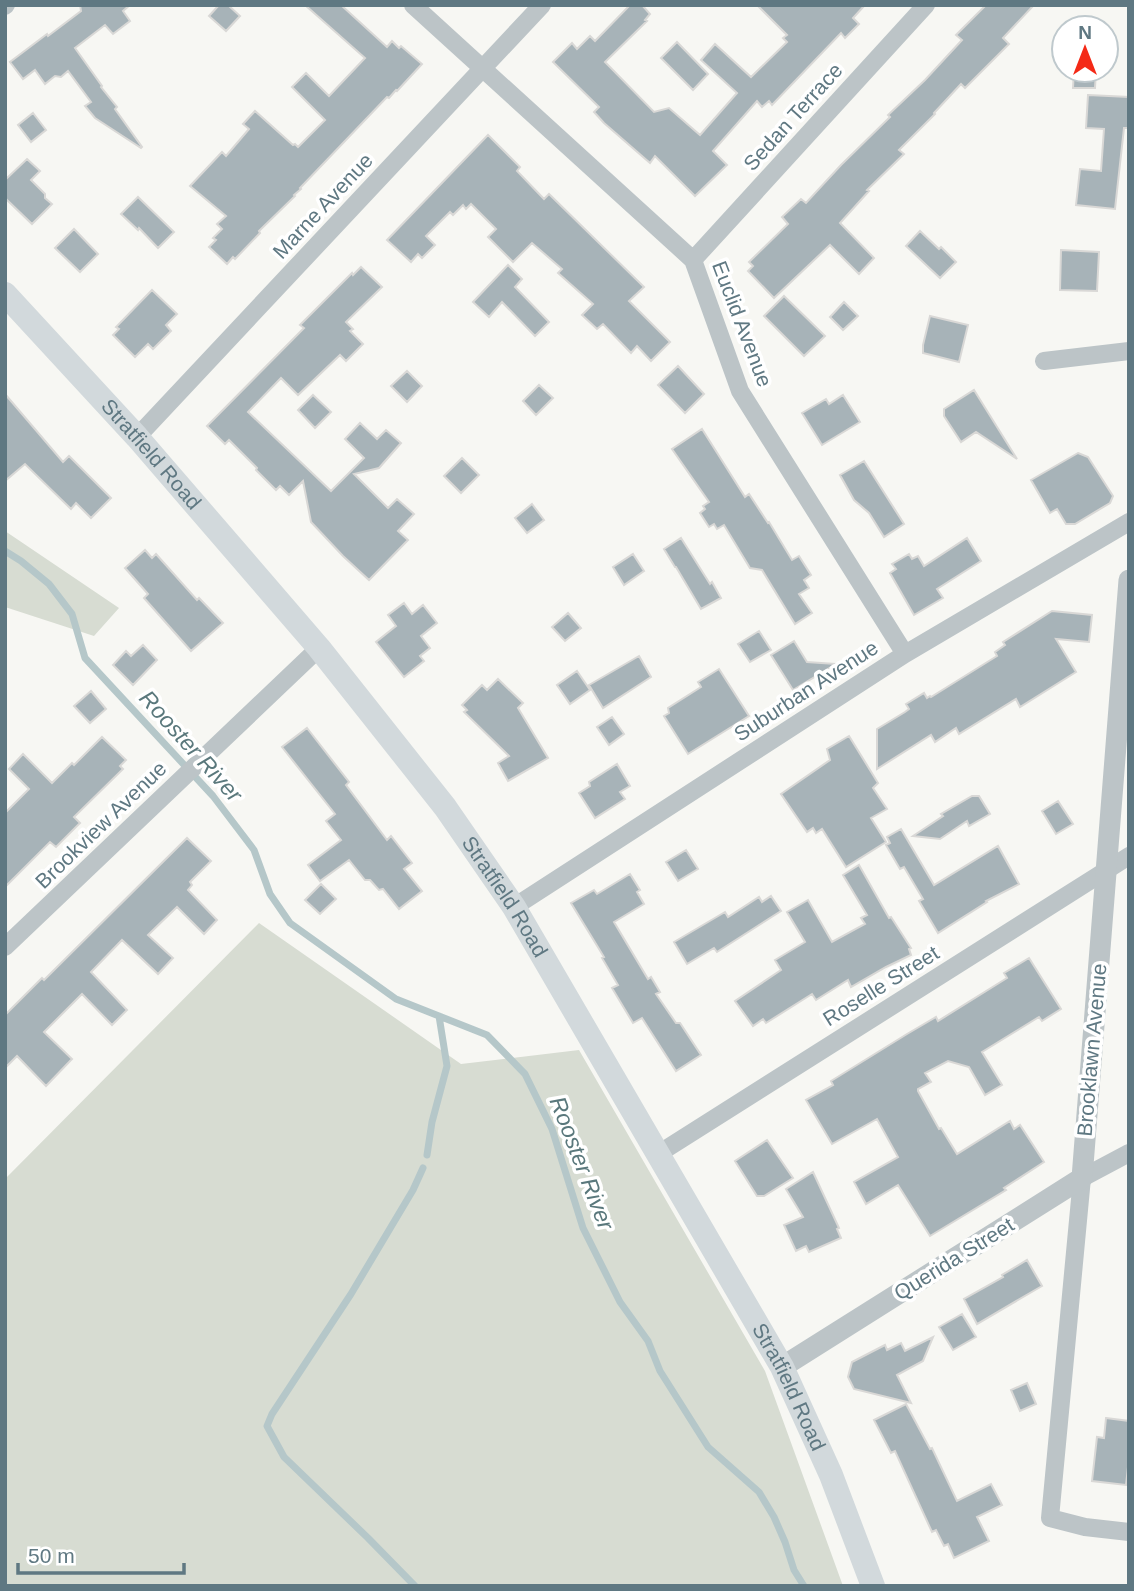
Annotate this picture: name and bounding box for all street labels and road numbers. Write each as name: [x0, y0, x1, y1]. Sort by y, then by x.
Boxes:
street label: Sedan Terrace: [739, 58, 847, 175]
street label: Marne Avenue: [268, 148, 377, 263]
street label: Euclid Avenue: [708, 258, 777, 390]
street label: Stratfield Road: [97, 394, 206, 514]
street label: Suburban Avenue: [730, 636, 882, 746]
street label: Brookview Avenue: [31, 756, 171, 893]
street label: Stratfield Road: [458, 832, 553, 961]
street label: Roselle Street: [819, 941, 943, 1030]
street label: Brooklawn Avenue: [1072, 962, 1111, 1137]
street label: Querida Street: [890, 1213, 1018, 1305]
street label: Stratfield Road: [748, 1319, 830, 1454]

